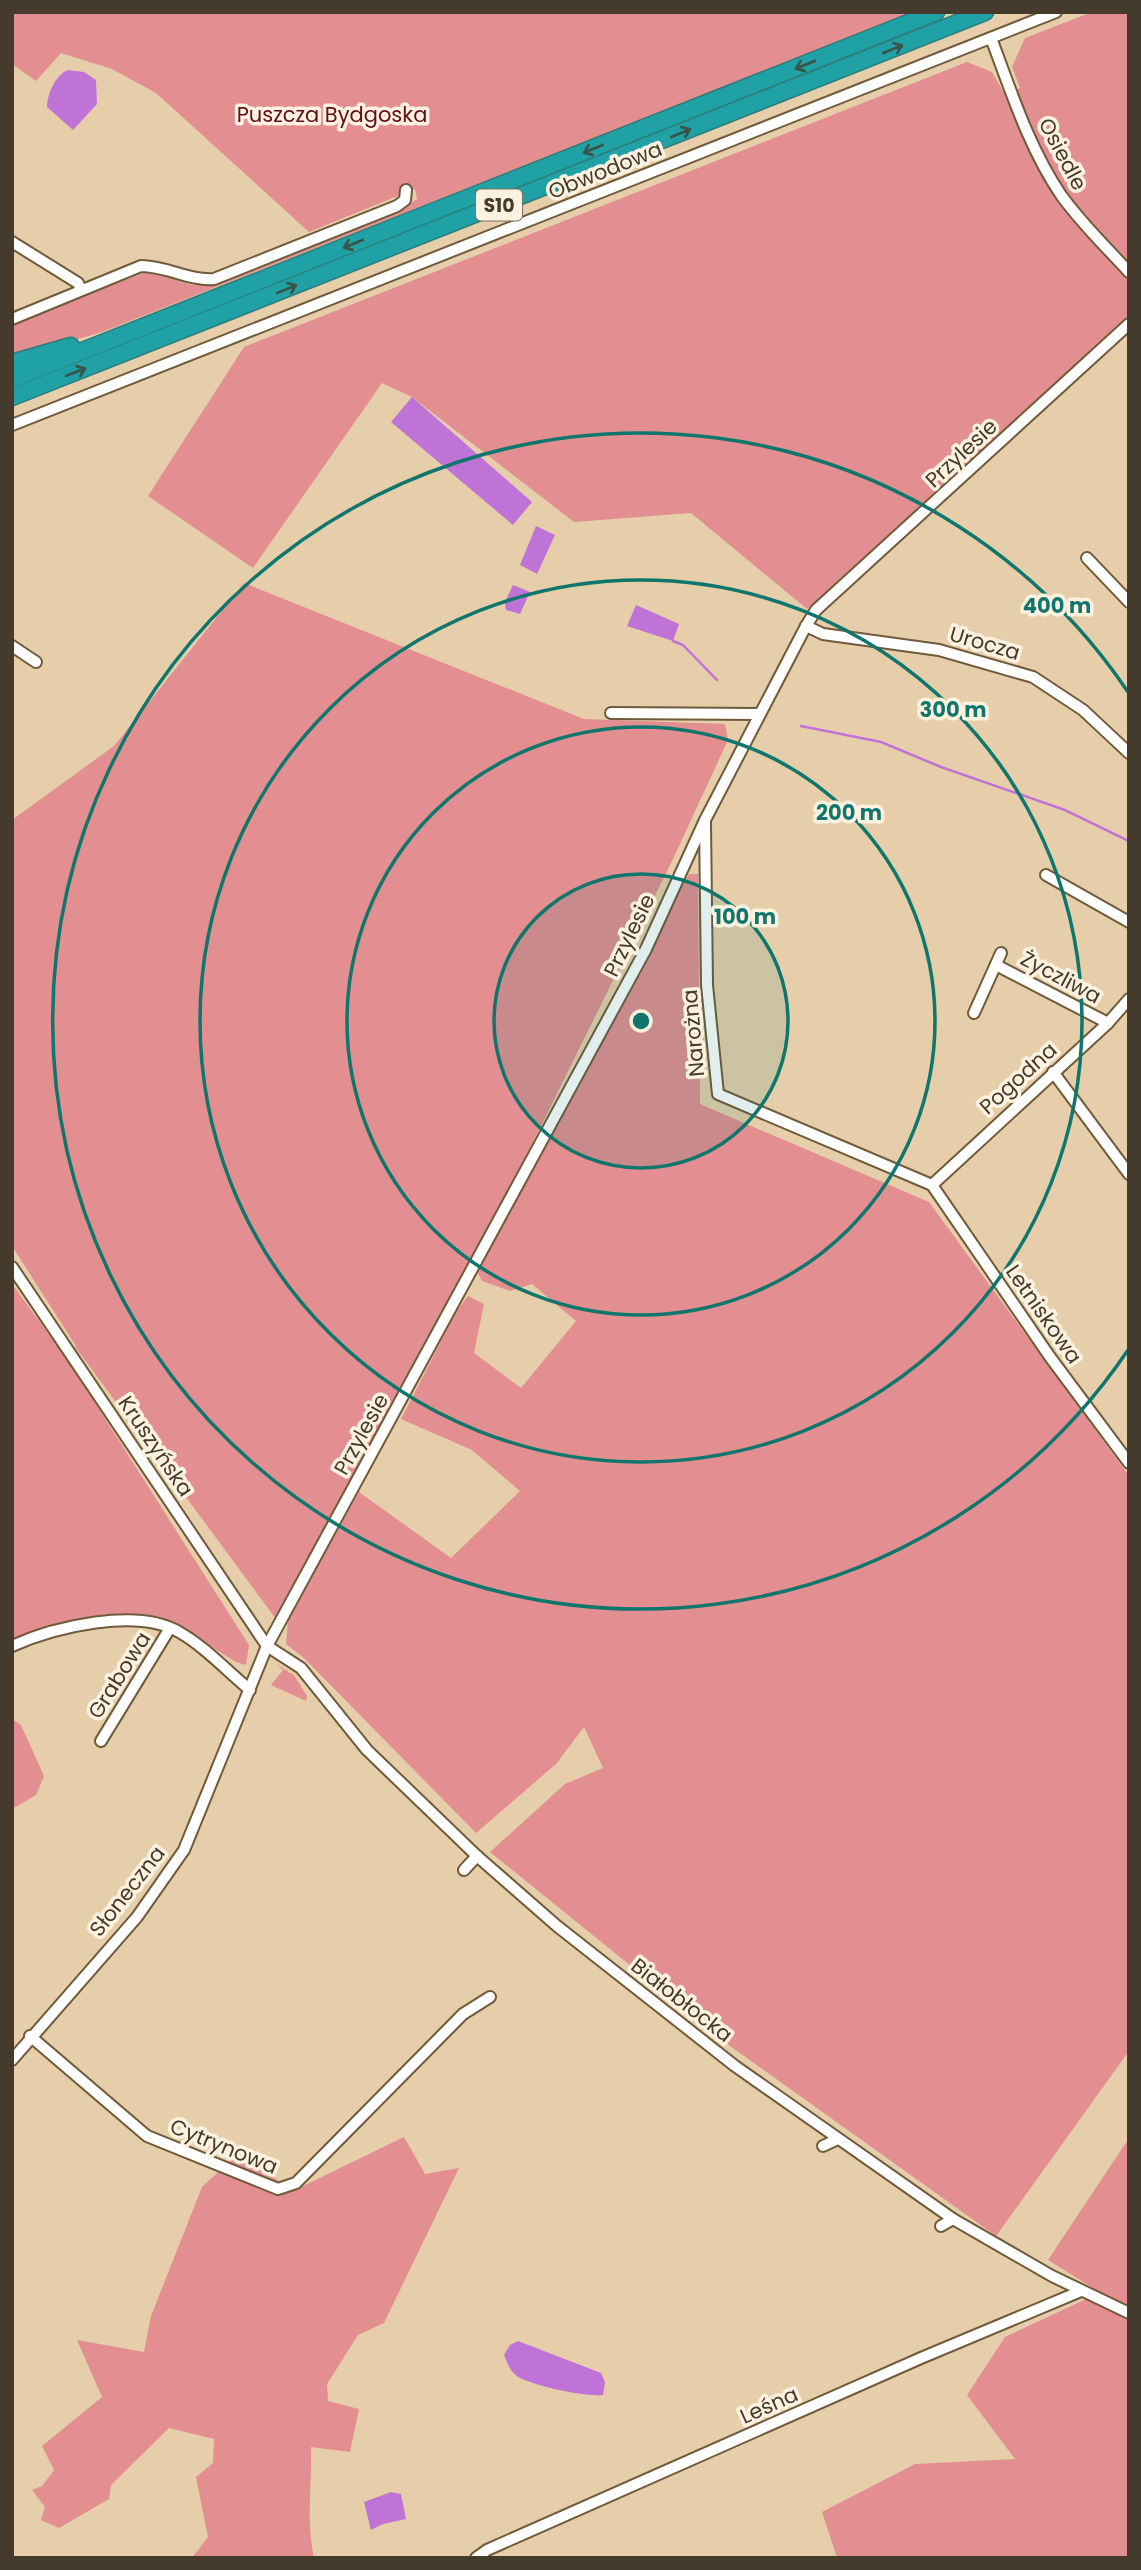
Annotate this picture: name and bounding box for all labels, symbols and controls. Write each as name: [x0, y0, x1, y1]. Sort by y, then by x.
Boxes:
one-way arrow: [881, 42, 903, 55]
one-way arrow: [794, 59, 816, 72]
park label: Puszcza Bydgoska: [237, 100, 427, 129]
street label: Osiedle: [1032, 113, 1094, 195]
one-way arrow: [670, 125, 691, 138]
street label: Obwodowa: [544, 134, 666, 206]
one-way arrow: [583, 143, 604, 156]
road number: S10: [476, 190, 522, 220]
one-way arrow: [342, 238, 364, 251]
one-way arrow: [276, 281, 298, 294]
one-way arrow: [64, 365, 86, 378]
street label: Przylesie: [919, 412, 1003, 494]
text: 400 m: [1023, 591, 1091, 620]
street label: Urocza: [946, 619, 1024, 667]
text: 300 m: [920, 695, 986, 724]
text: 200 m: [816, 798, 882, 827]
street label: Przylesie: [597, 889, 661, 981]
text: 100 m: [714, 902, 776, 931]
street label: Życzliwa: [1016, 944, 1106, 1010]
street label: Narożna: [675, 988, 711, 1078]
centre of rings: [629, 1009, 653, 1033]
street label: Pogodna: [973, 1035, 1063, 1121]
street label: Letniskowa: [999, 1259, 1089, 1369]
street label: Przylesie: [327, 1388, 395, 1480]
street label: Kruszyńska: [112, 1390, 200, 1502]
street label: Grabowa: [81, 1626, 157, 1724]
street label: Słoneczna: [83, 1840, 171, 1942]
street label: Białobłocka: [625, 1951, 739, 2049]
street label: Cytrynowa: [166, 2111, 282, 2181]
street label: Leśna: [735, 2379, 803, 2431]

